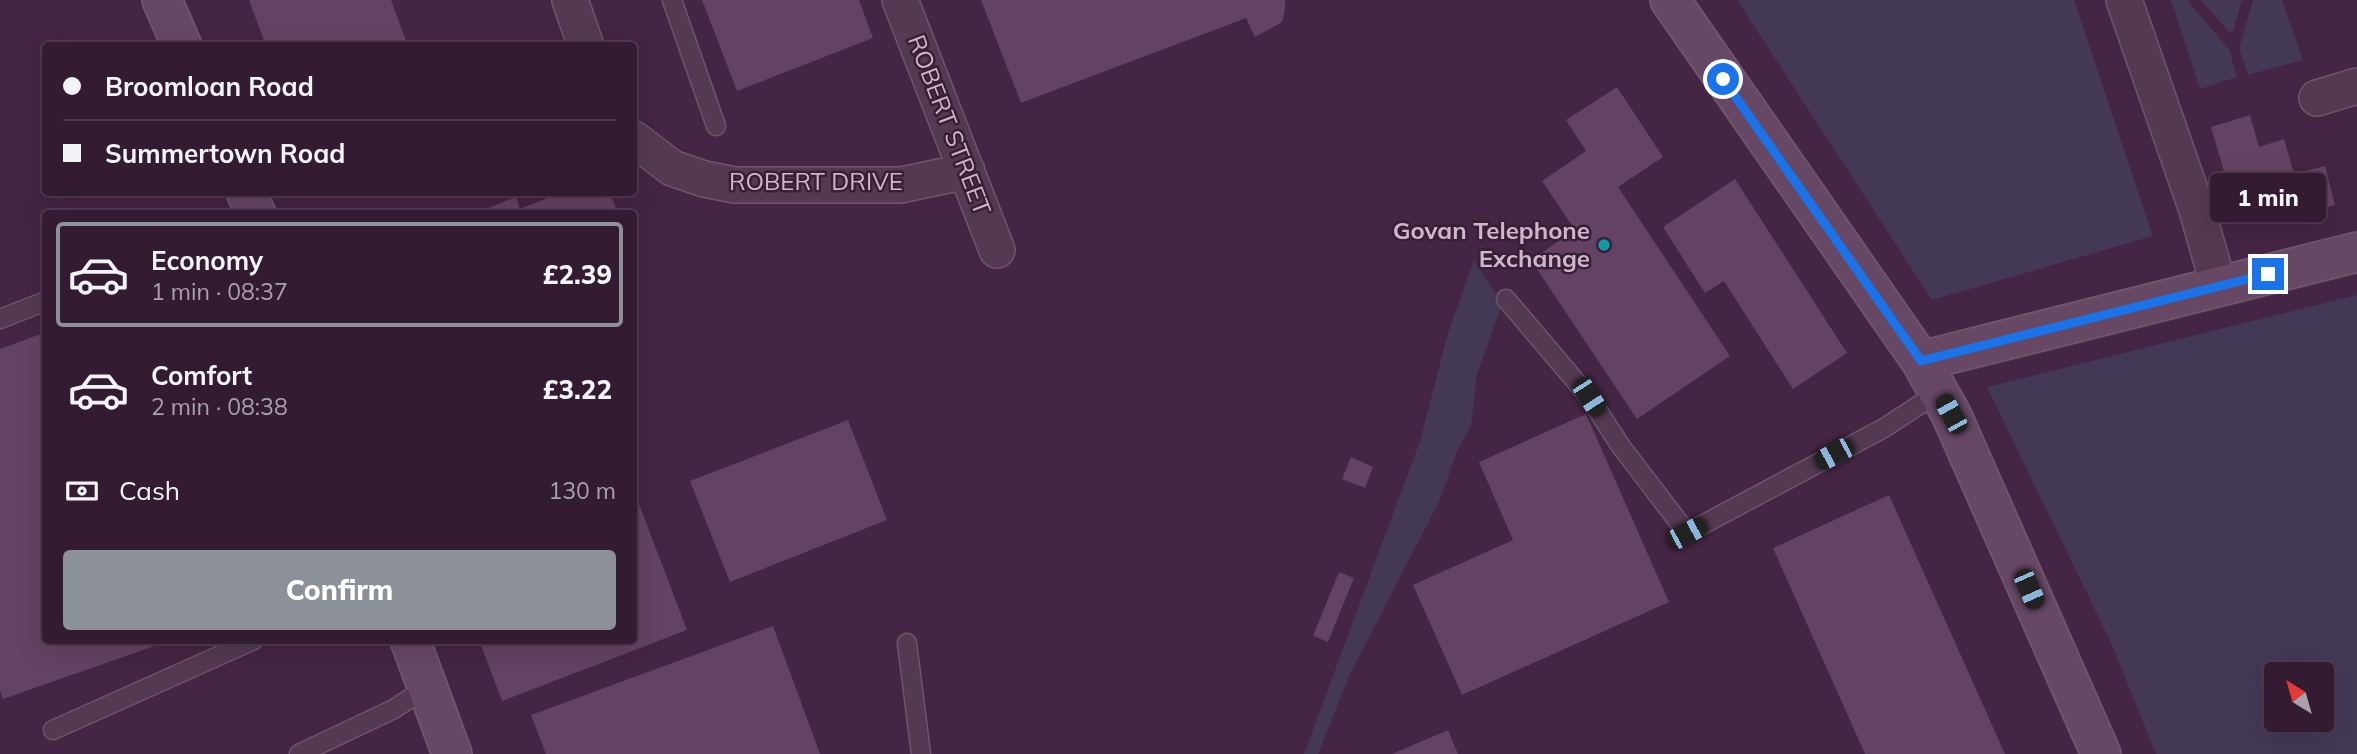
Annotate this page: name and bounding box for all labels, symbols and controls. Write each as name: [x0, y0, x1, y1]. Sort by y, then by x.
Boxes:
street label: ROBERT STREET: [902, 30, 998, 219]
route start: [1707, 63, 1739, 95]
text: Broomloan Road: [105, 70, 314, 103]
text: Summertown Road: [105, 137, 345, 170]
street label: ROBERT DRIVE: [729, 166, 903, 196]
callout: 1 min: [2210, 173, 2326, 222]
text: 1 min: [2237, 183, 2299, 212]
place label: Govan Telephone Exchange: [1393, 215, 1590, 273]
marker: Govan Telephone Exchange: [1596, 237, 1612, 253]
icon: car: [67, 243, 130, 306]
text: Economy: [151, 244, 263, 277]
text: £2.39: [543, 258, 612, 291]
route end: [2252, 258, 2284, 290]
text: 1 min · 08:37: [151, 277, 288, 306]
icon: car: [67, 358, 130, 421]
text: Comfort: [151, 359, 252, 392]
text: £3.22: [543, 373, 612, 406]
car: [1569, 374, 1610, 420]
car: [1932, 391, 1971, 437]
text: 2 min · 08:38: [151, 392, 288, 421]
car: [1811, 435, 1858, 473]
icon: cash: [63, 472, 101, 510]
text: Cash: [119, 474, 180, 507]
text: 130 m: [548, 476, 616, 505]
car: [1664, 514, 1711, 552]
button: Confirm: [63, 550, 616, 630]
car: [2011, 566, 2048, 612]
north arrow: [2264, 662, 2334, 732]
map controls: [2264, 662, 2334, 732]

